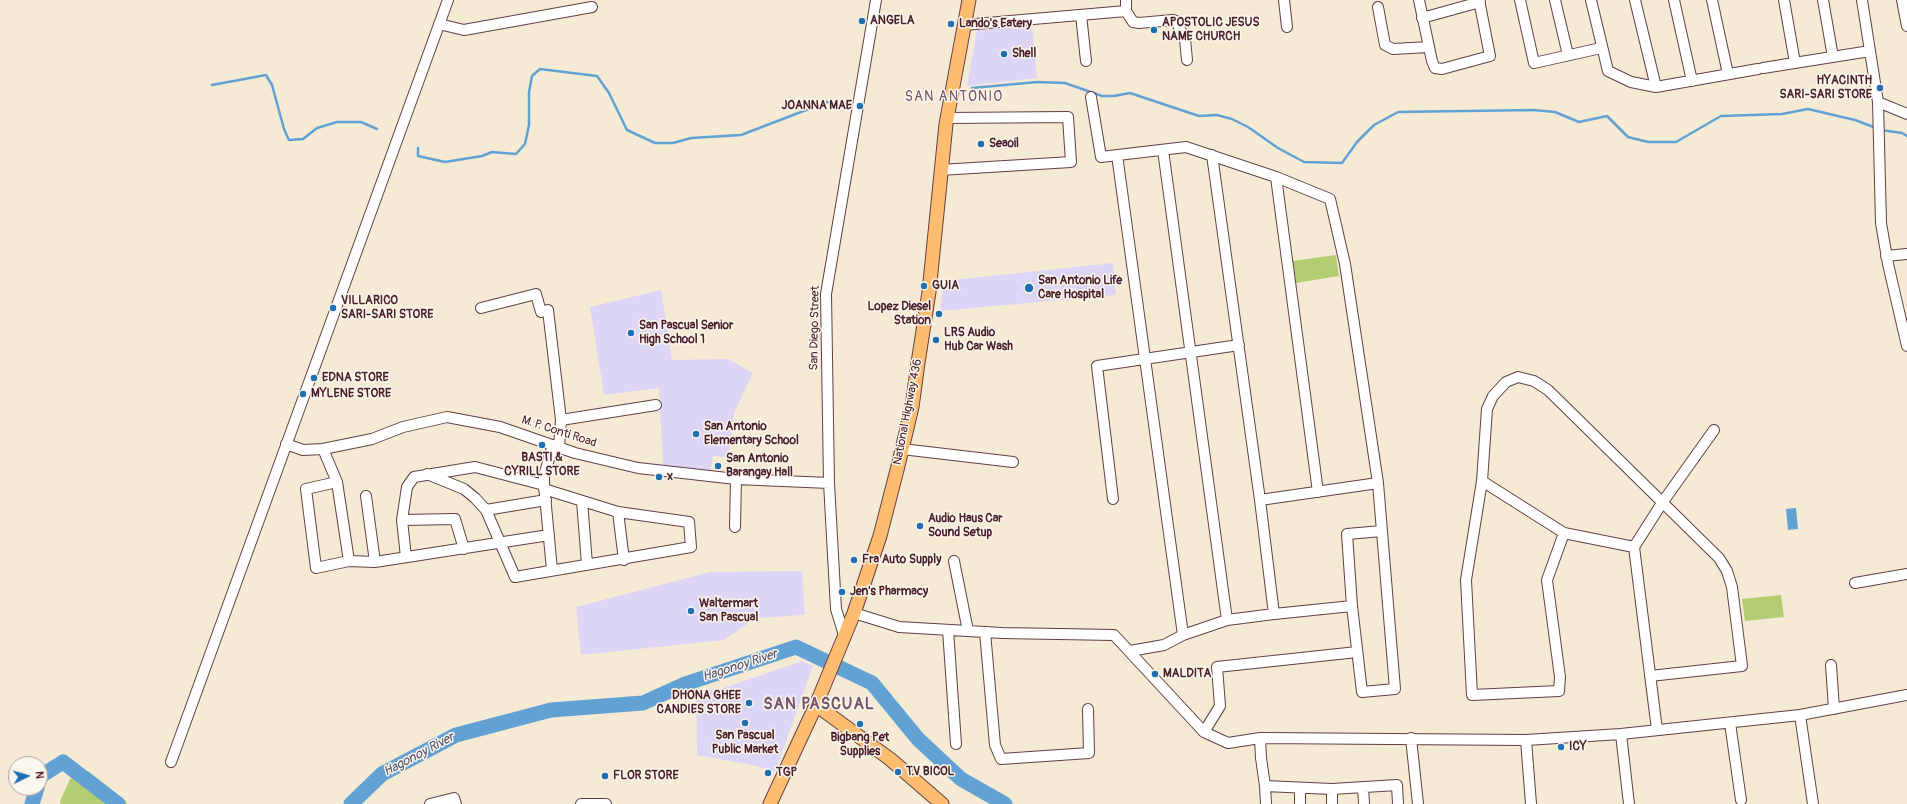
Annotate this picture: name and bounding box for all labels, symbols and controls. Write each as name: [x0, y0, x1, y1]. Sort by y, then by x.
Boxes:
place label: ANGELA: [870, 14, 915, 28]
marker: ANGELA: [857, 16, 867, 26]
place label: APOSTOLIC JESUS NAME CHURCH: [1162, 16, 1259, 44]
place label: Lando's Eatery: [959, 17, 1032, 31]
marker: Lando's Eatery: [946, 19, 956, 29]
marker: APOSTOLIC JESUS NAME CHURCH: [1149, 25, 1159, 35]
place label: Shell: [1012, 47, 1036, 61]
marker: Shell: [999, 49, 1009, 59]
place label: HYACINTH SARI-SARI STORE: [1780, 74, 1872, 102]
marker: HYACINTH SARI-SARI STORE: [1875, 83, 1885, 93]
district label: SAN ANTONIO: [905, 89, 1003, 105]
place label: JOANNA MAE: [782, 99, 852, 113]
marker: JOANNA MAE: [855, 101, 865, 111]
place label: Seaoil: [989, 137, 1019, 151]
marker: Seaoil: [976, 139, 986, 149]
place label: San Antonio Life Care Hospital: [1038, 274, 1122, 302]
place label: GUIA: [932, 279, 959, 293]
marker: GUIA: [919, 281, 929, 291]
marker: San Antonio Life Care Hospital: [1023, 282, 1035, 294]
street label: San Diego Street: [807, 285, 823, 371]
place label: VILLARICO SARI-SARI STORE: [341, 294, 433, 322]
place label: Lopez Diesel Station: [868, 300, 931, 328]
marker: VILLARICO SARI-SARI STORE: [328, 303, 338, 313]
marker: Lopez Diesel Station: [934, 309, 944, 319]
place label: San Pascual Senior High School 1: [639, 319, 733, 347]
place label: LRS Audio Hub Car Wash: [944, 326, 1013, 354]
marker: San Pascual Senior High School 1: [626, 328, 636, 338]
marker: LRS Audio Hub Car Wash: [931, 335, 941, 345]
street label: National Highway 436: [891, 358, 925, 466]
place label: EDNA STORE: [322, 371, 389, 385]
marker: EDNA STORE: [309, 373, 319, 383]
place label: MYLENE STORE: [311, 387, 391, 401]
marker: MYLENE STORE: [298, 389, 308, 399]
street label: M. P. Conti Road: [520, 413, 598, 451]
place label: San Antonio Elementary School: [704, 420, 799, 448]
marker: San Antonio Elementary School: [691, 429, 701, 439]
marker: BASTI & CYRILL STORE: [537, 440, 547, 450]
place label: BASTI & CYRILL STORE: [504, 451, 580, 479]
place label: San Antonio Barangay Hall: [726, 452, 793, 480]
marker: San Antonio Barangay Hall: [713, 461, 723, 471]
place label: x: [667, 470, 673, 484]
marker: x: [654, 472, 664, 482]
place label: Audio Haus Car Sound Setup: [928, 512, 1003, 540]
marker: Audio Haus Car Sound Setup: [915, 521, 925, 531]
place label: Fra Auto Supply: [862, 553, 941, 567]
marker: Fra Auto Supply: [849, 555, 859, 565]
place label: Jen's Pharmacy: [850, 585, 928, 599]
marker: Jen's Pharmacy: [837, 587, 847, 597]
place label: Waltermart San Pascual: [699, 597, 758, 625]
marker: Waltermart San Pascual: [686, 606, 696, 616]
water label: Hagonoy River: [701, 647, 779, 685]
place label: MALDITA: [1163, 667, 1211, 681]
marker: MALDITA: [1150, 669, 1160, 679]
place label: DHONA GHEE CANDIES STORE: [656, 689, 741, 717]
district label: SAN PASCUAL: [763, 695, 875, 715]
marker: DHONA GHEE CANDIES STORE: [744, 698, 754, 708]
marker: San Pascual Public Market: [740, 718, 750, 728]
marker: Bigbang Pet Supplies: [855, 719, 865, 729]
place label: San Pascual Public Market: [712, 729, 778, 757]
water label: Hagonoy River: [381, 730, 457, 780]
place label: Bigbang Pet Supplies: [831, 731, 889, 759]
place label: ICY: [1569, 740, 1587, 754]
marker: ICY: [1556, 742, 1566, 752]
north arrow: [8, 756, 48, 796]
place label: T.V BICOL: [906, 765, 954, 779]
place label: TGP: [776, 766, 797, 780]
marker: T.V BICOL: [893, 767, 903, 777]
marker: TGP: [763, 768, 773, 778]
place label: FLOR STORE: [613, 769, 679, 783]
text: N: [33, 771, 46, 779]
marker: FLOR STORE: [600, 771, 610, 781]

